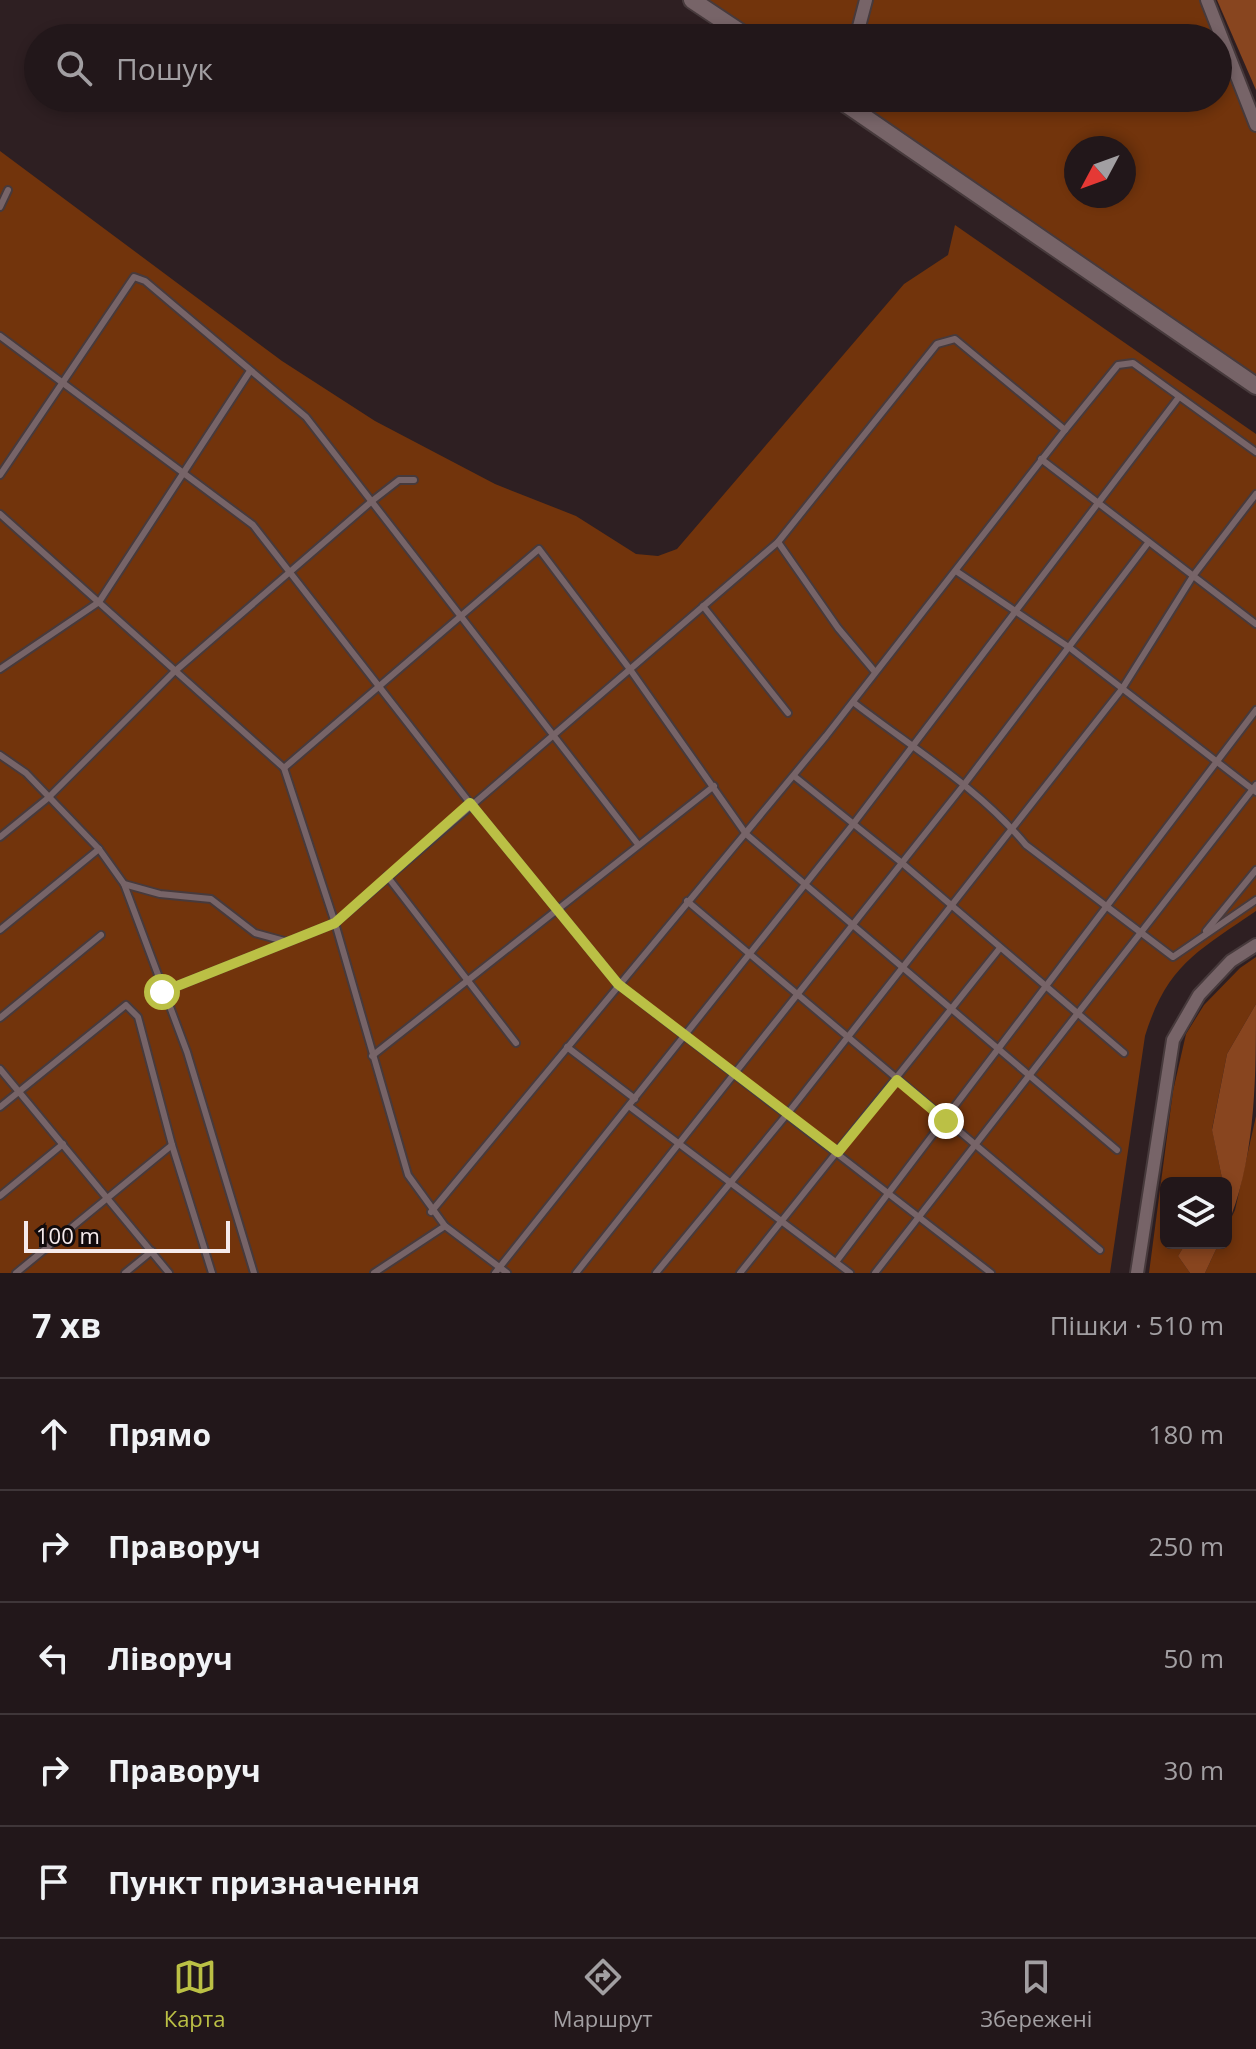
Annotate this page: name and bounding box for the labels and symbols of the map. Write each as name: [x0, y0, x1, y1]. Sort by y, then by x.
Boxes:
north arrow: [1064, 136, 1136, 208]
route start: [144, 974, 180, 1010]
route end: [928, 1103, 964, 1139]
scale bar: [24, 1217, 230, 1253]

